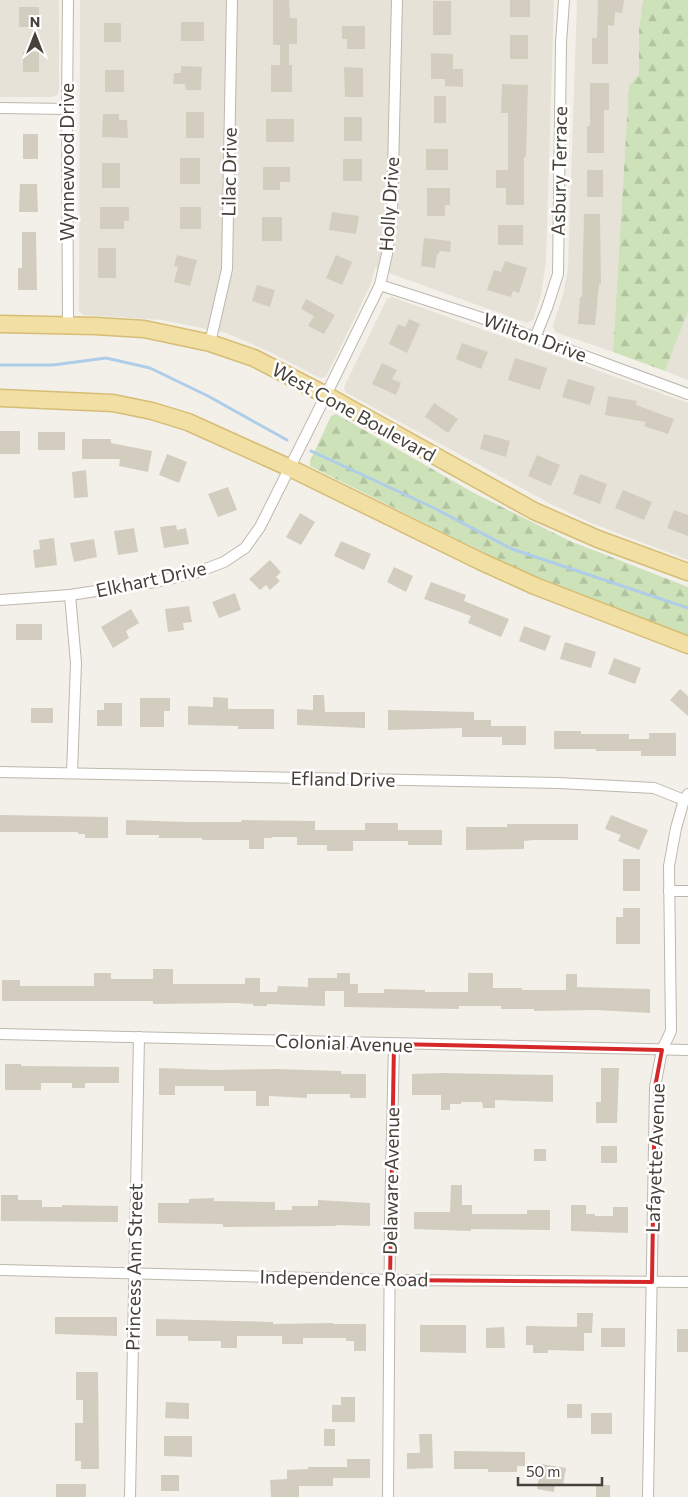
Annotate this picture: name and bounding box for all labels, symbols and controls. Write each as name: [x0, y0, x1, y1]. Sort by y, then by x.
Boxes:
north arrow: [10, 10, 60, 60]
text: N: [30, 13, 40, 30]
street label: Wynnewood Drive: [55, 83, 78, 241]
street label: Asbury Terrace: [546, 106, 571, 236]
street label: Lilac Drive: [216, 127, 241, 217]
street label: Holly Drive: [374, 156, 403, 252]
street label: Wilton Drive: [480, 307, 590, 366]
street label: West Cone Boulevard: [268, 357, 440, 466]
street label: Elkhart Drive: [94, 556, 208, 601]
street label: Efland Drive: [290, 766, 396, 791]
street label: Colonial Avenue: [275, 1029, 413, 1056]
street label: Lafayette Avenue: [640, 1083, 669, 1233]
street label: Delaware Avenue: [378, 1107, 403, 1255]
street label: Princess Ann Street: [121, 1183, 146, 1351]
street label: Independence Road: [259, 1265, 429, 1290]
scale bar: [518, 1454, 602, 1486]
text: 50 m: [526, 1462, 560, 1480]

